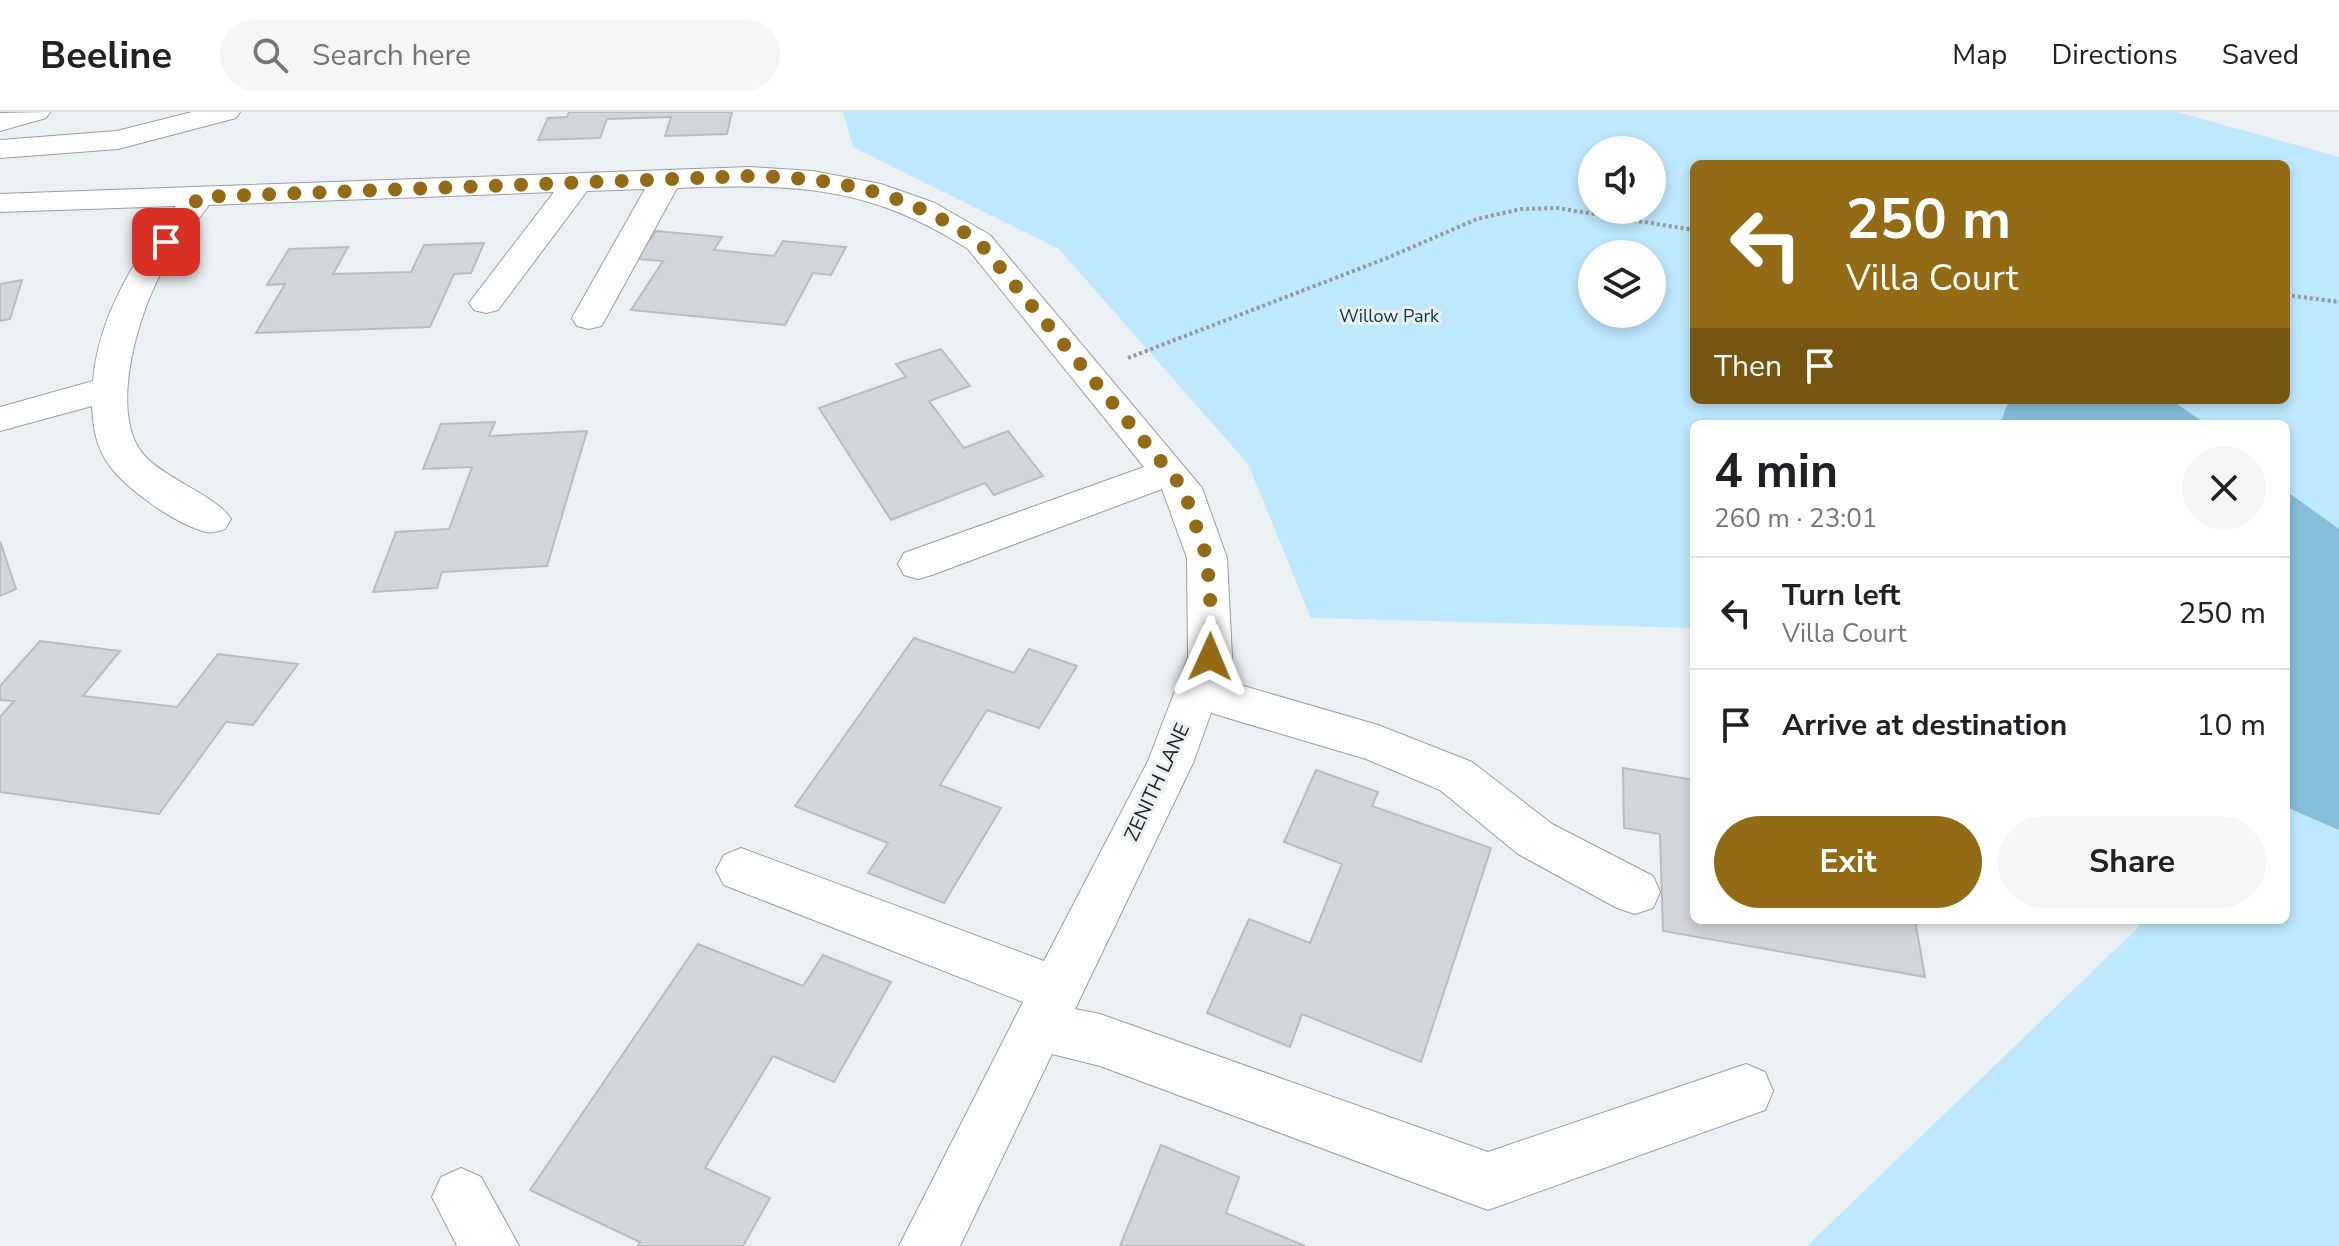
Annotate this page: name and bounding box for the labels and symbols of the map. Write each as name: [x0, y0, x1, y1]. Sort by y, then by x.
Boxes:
pin: [132, 208, 200, 276]
park label: Willow Park: [1339, 304, 1440, 328]
position arrow: [1168, 615, 1252, 699]
street label: ZENITH LANE: [1118, 719, 1196, 845]

